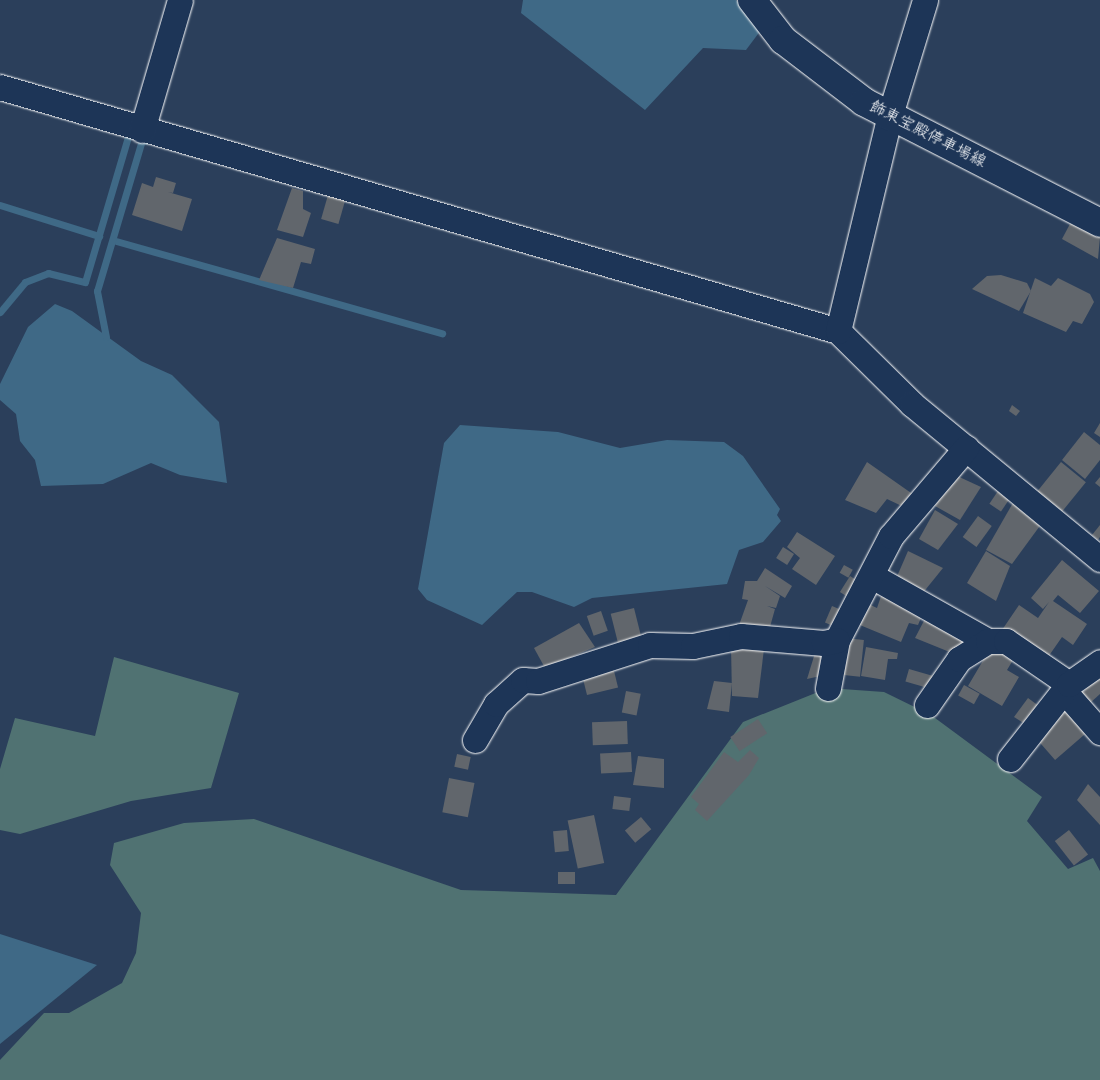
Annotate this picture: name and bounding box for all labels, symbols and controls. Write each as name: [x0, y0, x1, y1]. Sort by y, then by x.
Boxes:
street label: 飾東宝殿停車場線: [867, 96, 989, 172]

